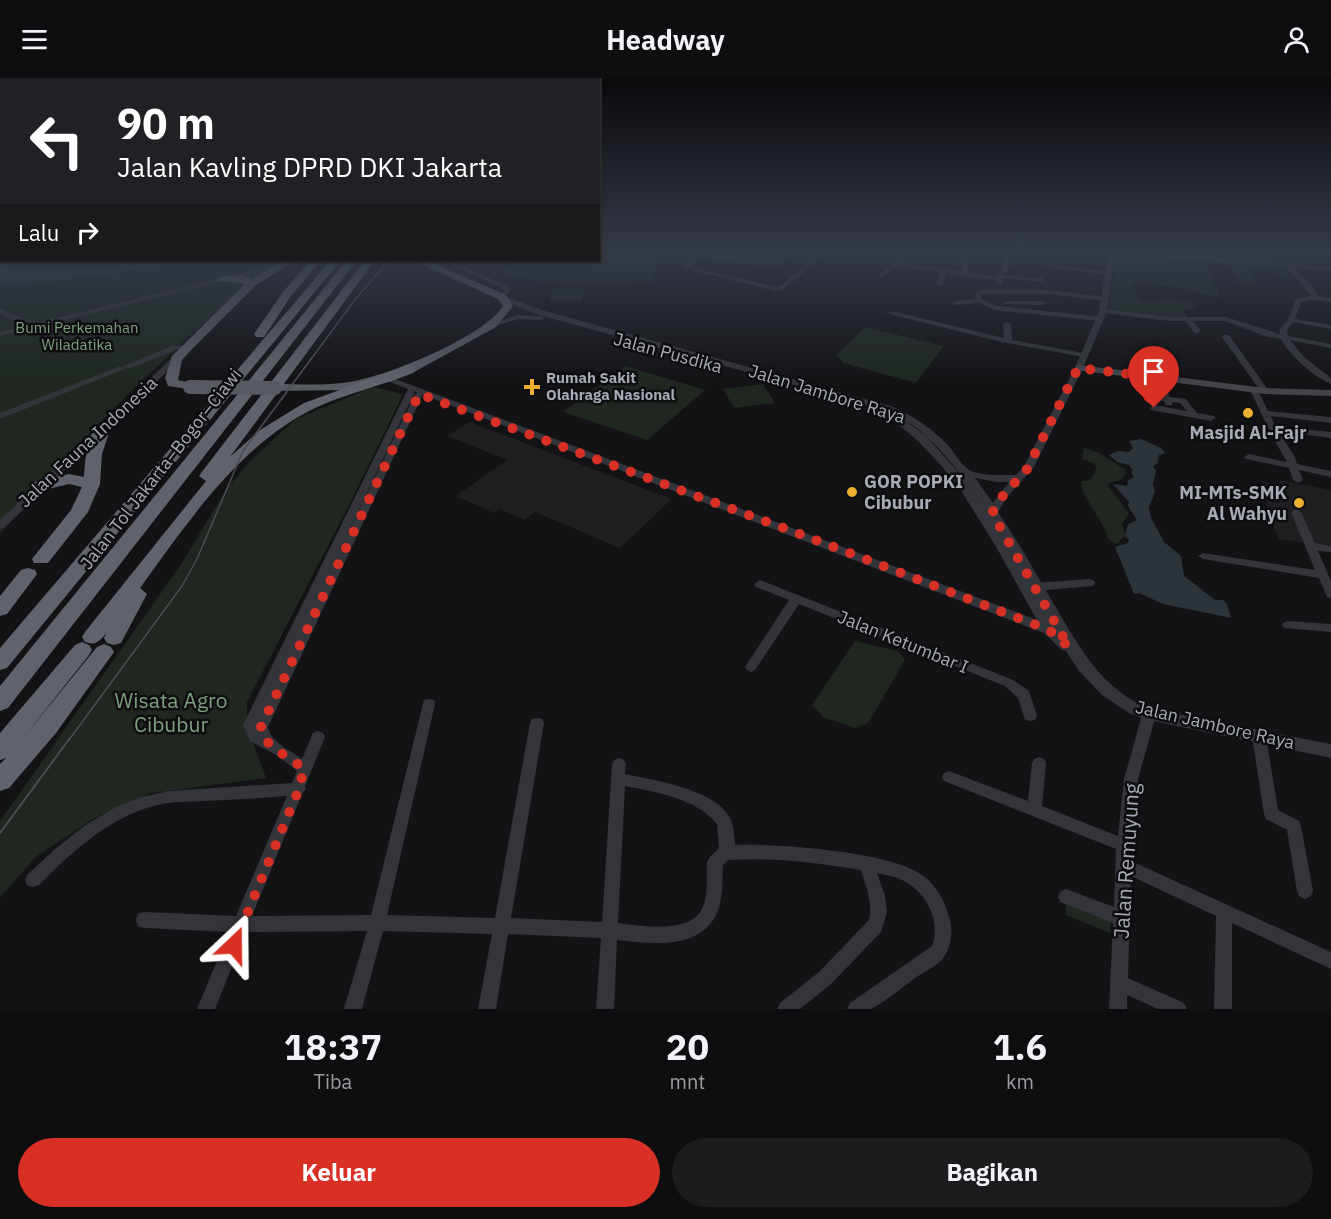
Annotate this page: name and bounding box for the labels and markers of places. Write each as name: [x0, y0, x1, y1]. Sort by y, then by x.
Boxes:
pin: [1128, 346, 1179, 408]
place label: Rumah Sakit Olahraga Nasional: [546, 368, 676, 404]
marker: Rumah Sakit Olahraga Nasional: [523, 378, 541, 396]
marker: Masjid Al-Fajr: [1241, 406, 1255, 420]
place label: Masjid Al-Fajr: [1190, 421, 1306, 444]
place label: GOR POPKI Cibubur: [864, 470, 963, 514]
place label: MI-MTs-SMK Al Wahyu: [1179, 481, 1287, 525]
marker: GOR POPKI Cibubur: [845, 485, 859, 499]
marker: MI-MTs-SMK Al Wahyu: [1292, 496, 1306, 510]

